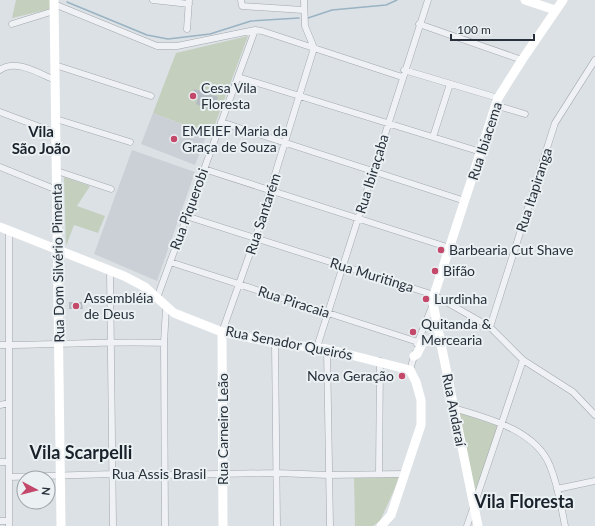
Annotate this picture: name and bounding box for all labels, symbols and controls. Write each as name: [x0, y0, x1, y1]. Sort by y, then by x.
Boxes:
scale bar: [451, 16, 534, 42]
text: 100 m: [457, 22, 491, 37]
place label: Cesa Vila Floresta: [201, 79, 257, 112]
marker: Cesa Vila Floresta: [188, 91, 198, 101]
street label: Rua Ibiacema: [464, 100, 505, 182]
district label: Vila São João: [12, 122, 71, 157]
place label: EMEIEF Maria da Graça de Souza: [182, 122, 288, 155]
street label: Rua Ibiraçaba: [351, 132, 392, 216]
marker: EMEIEF Maria da Graça de Souza: [169, 134, 179, 144]
street label: Rua Itapiranga: [512, 145, 555, 234]
street label: Rua Piquerobi: [166, 166, 211, 252]
street label: Rua Santarém: [241, 171, 284, 257]
street label: Rua Dom Silvério Pimenta: [48, 183, 67, 343]
place label: Barbearia Cut Shave: [449, 241, 573, 258]
marker: Barbearia Cut Shave: [436, 245, 446, 255]
street label: Rua Muritinga: [328, 254, 416, 295]
place label: Bifão: [443, 262, 475, 279]
marker: Bifão: [430, 266, 440, 276]
street label: Rua Piracaia: [256, 282, 332, 321]
place label: Assembléia de Deus: [84, 289, 153, 322]
place label: Lurdinha: [434, 290, 487, 307]
marker: Lurdinha: [421, 294, 431, 304]
marker: Assembléia de Deus: [71, 301, 81, 311]
place label: Quitanda & Mercearia: [421, 315, 491, 348]
street label: Rua Senador Queirós: [224, 322, 354, 363]
marker: Quitanda & Mercearia: [408, 327, 418, 337]
place label: Nova Geração: [307, 367, 394, 384]
marker: Nova Geração: [397, 371, 407, 381]
street label: Rua Andaraí: [439, 372, 470, 448]
street label: Rua Carneiro Leão: [214, 373, 231, 485]
district label: Vila Scarpelli: [29, 441, 132, 463]
street label: Rua Assis Brasil: [112, 465, 206, 482]
north arrow: [16, 470, 56, 510]
text: N: [39, 486, 53, 496]
district label: Vila Floresta: [473, 490, 574, 512]

